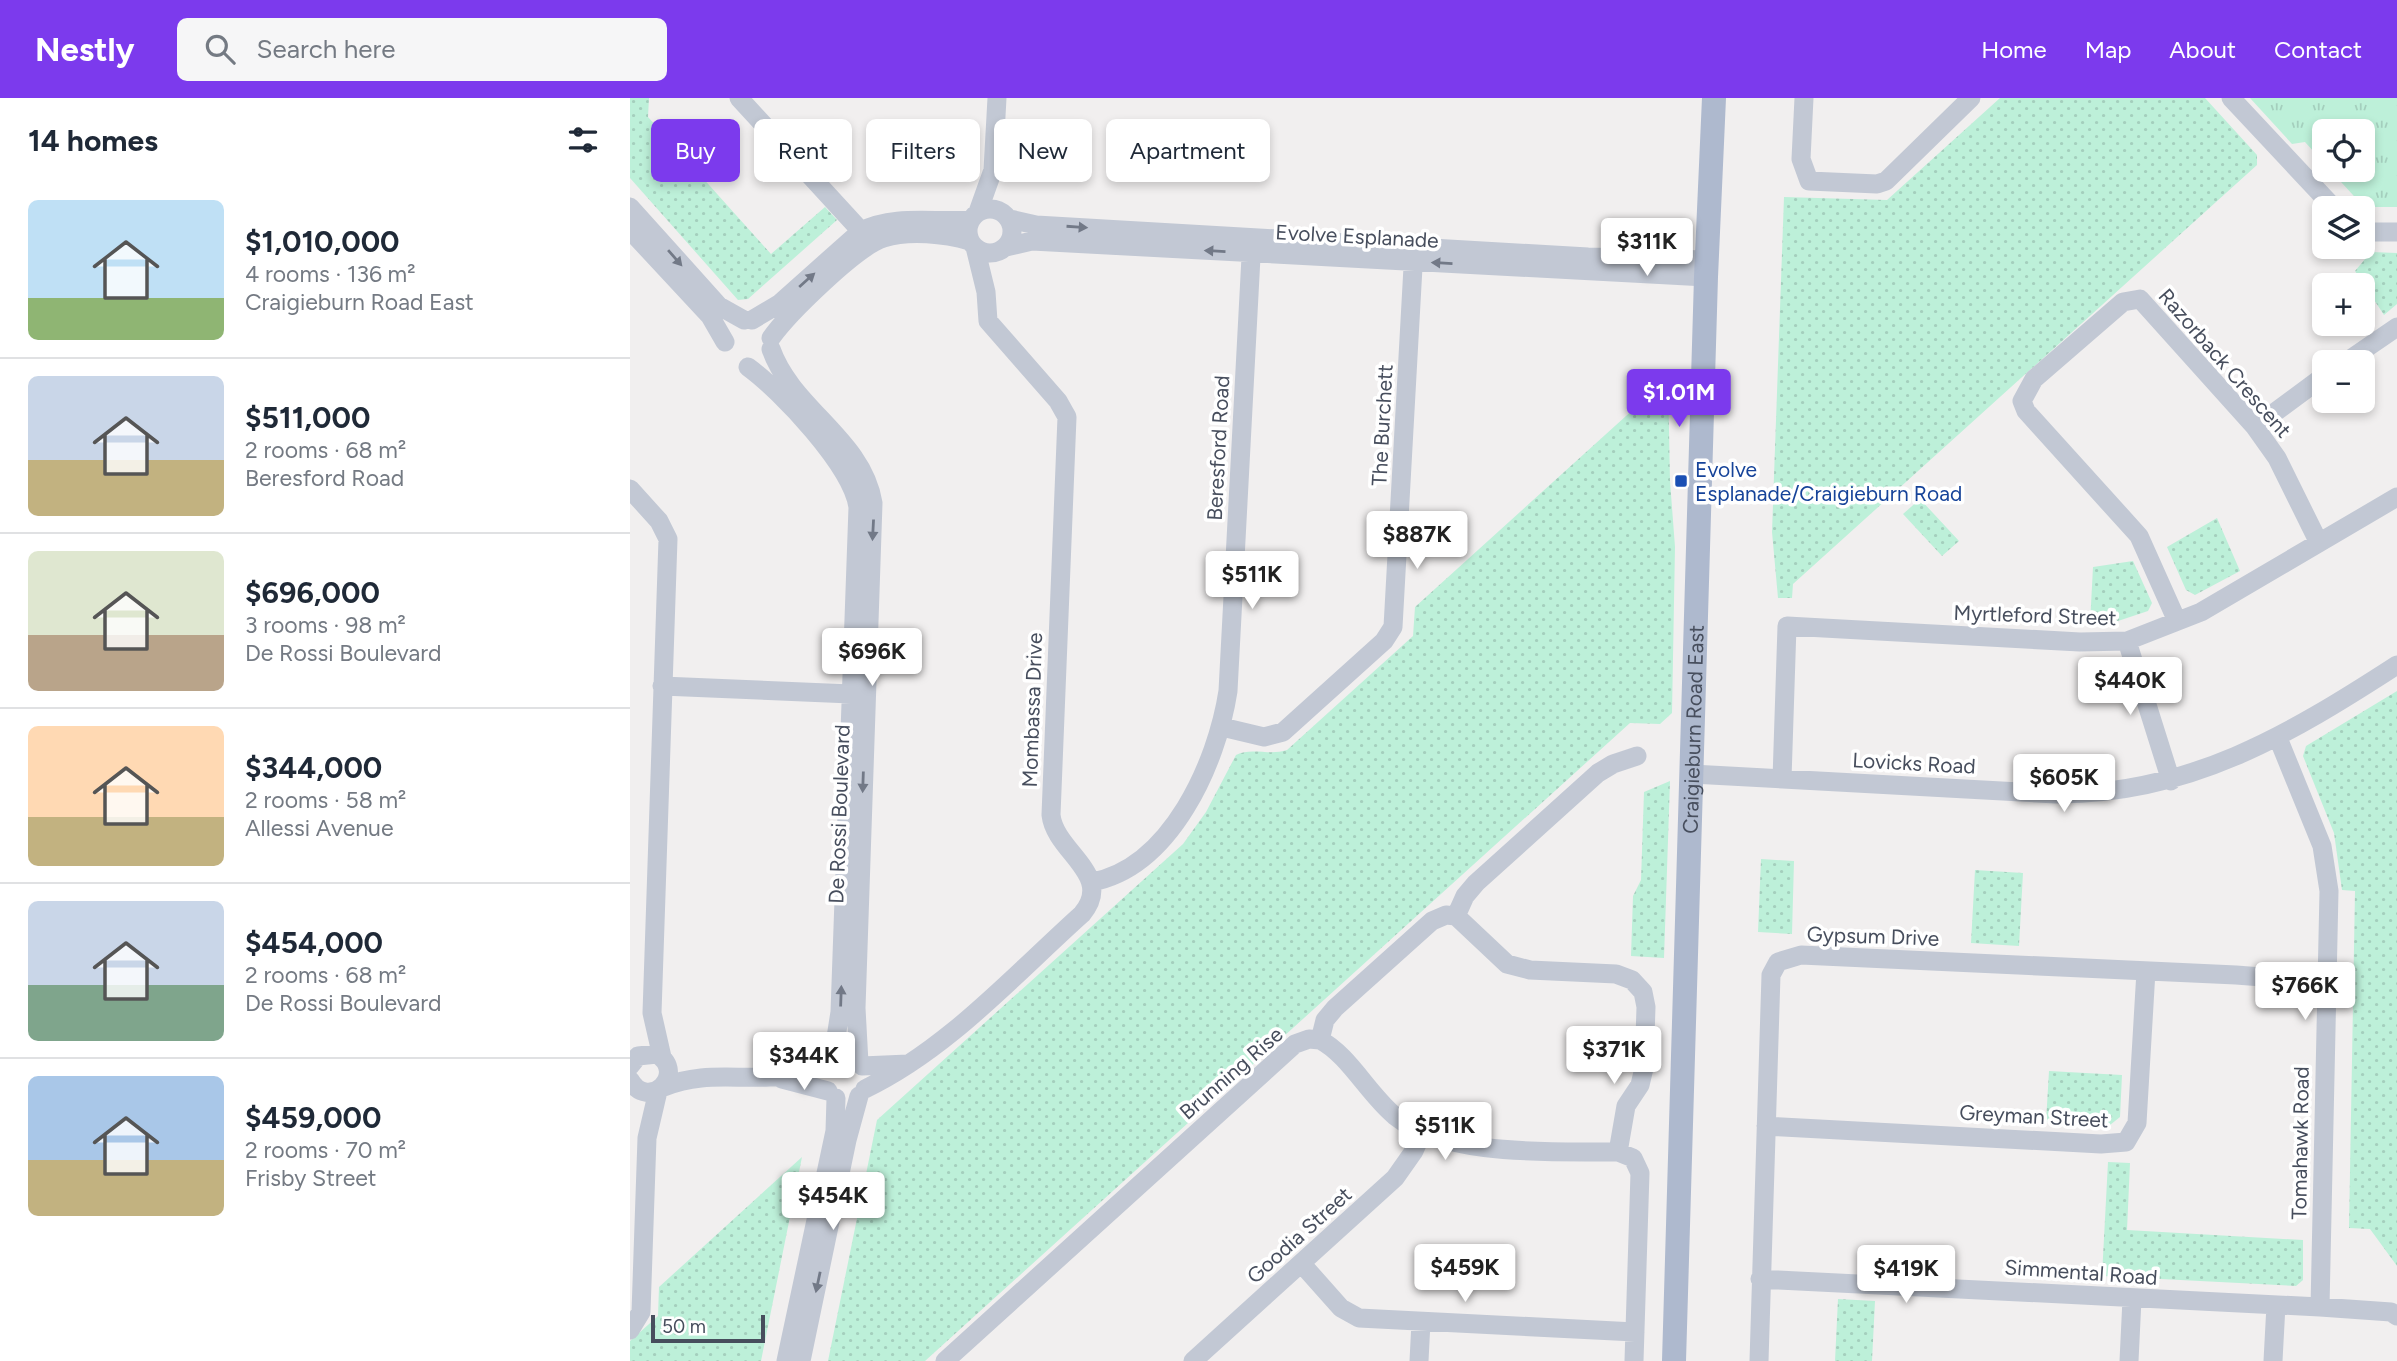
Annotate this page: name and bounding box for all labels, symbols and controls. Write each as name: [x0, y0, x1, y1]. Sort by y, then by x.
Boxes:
search box: [177, 18, 667, 81]
text: Nestly: [35, 30, 135, 69]
icon: search: [201, 30, 239, 68]
text: Search here: [257, 33, 395, 65]
text: Home: [1981, 35, 2047, 64]
text: Map: [2085, 35, 2131, 64]
text: About: [2169, 35, 2236, 64]
text: Contact: [2274, 35, 2362, 64]
chip: Buy: [651, 119, 740, 182]
chip: Rent: [754, 119, 852, 182]
chip: Filters: [866, 119, 980, 182]
chip: New: [994, 119, 1092, 182]
chip: Apartment: [1106, 119, 1270, 182]
map controls: [2312, 119, 2375, 413]
button: locate: [2312, 119, 2375, 182]
icon: filters: [564, 121, 602, 159]
text: 14 homes: [28, 122, 158, 159]
button: layers: [2312, 196, 2375, 259]
pin: $311K: [1598, 218, 1696, 278]
street label: Evolve Esplanade: [1275, 219, 1439, 253]
one-way arrow: [1067, 222, 1089, 233]
text: $1,010,000: [245, 223, 400, 260]
text: $311K: [1617, 227, 1677, 255]
icon: home: [84, 228, 168, 312]
one-way arrow: [1204, 245, 1226, 256]
one-way arrow: [667, 249, 683, 267]
one-way arrow: [1431, 258, 1453, 269]
text: 4 rooms · 136 m²: [245, 260, 416, 288]
one-way arrow: [798, 273, 815, 288]
button: +: [2312, 273, 2375, 336]
street label: Razorback Crescent: [2154, 283, 2297, 443]
text: Craigieburn Road East: [245, 288, 474, 316]
button: −: [2312, 350, 2375, 413]
street label: The Burchett: [1366, 363, 1398, 487]
pin: $1.01M: [1622, 370, 1736, 429]
street label: Beresford Road: [1202, 375, 1234, 521]
text: $1.01M: [1643, 378, 1715, 406]
text: $511,000: [245, 399, 370, 436]
icon: home: [84, 404, 168, 488]
text: 2 rooms · 68 m²: [245, 436, 406, 464]
place label: Evolve Esplanade/Craigieburn Road: [1695, 457, 1962, 506]
text: Beresford Road: [245, 464, 404, 492]
marker: Evolve Esplanade/Craigieburn Road: [1673, 473, 1689, 489]
pin: $887K: [1368, 512, 1466, 571]
one-way arrow: [867, 519, 878, 541]
text: $887K: [1382, 520, 1452, 548]
pin: $511K: [1203, 552, 1301, 611]
text: $511K: [1222, 560, 1282, 588]
text: $696,000: [245, 574, 380, 611]
icon: home: [84, 579, 168, 663]
street label: Myrtleford Street: [1953, 600, 2117, 630]
text: 3 rooms · 98 m²: [245, 611, 406, 639]
street label: Craigieburn Road East: [1677, 624, 1708, 834]
pin: $696K: [823, 628, 921, 688]
street label: Mombassa Drive: [1017, 632, 1047, 788]
text: $696K: [838, 637, 906, 665]
text: De Rossi Boulevard: [245, 639, 441, 667]
pin: $440K: [2081, 658, 2179, 717]
text: $440K: [2094, 666, 2166, 694]
street label: De Rossi Boulevard: [823, 724, 855, 904]
street label: Lovicks Road: [1852, 747, 1976, 779]
text: $344,000: [245, 749, 382, 786]
icon: home: [84, 754, 168, 838]
pin: $605K: [2015, 754, 2113, 814]
text: $605K: [2029, 763, 2099, 791]
one-way arrow: [858, 771, 869, 793]
text: 2 rooms · 58 m²: [245, 786, 406, 814]
text: Allessi Avenue: [245, 814, 393, 842]
street label: Gypsum Drive: [1806, 921, 1940, 951]
text: $454,000: [245, 924, 383, 961]
icon: home: [84, 929, 168, 1013]
text: 2 rooms · 68 m²: [245, 961, 406, 989]
pin: $766K: [2256, 962, 2354, 1022]
text: $766K: [2271, 971, 2339, 999]
one-way arrow: [835, 985, 847, 1007]
text: De Rossi Boulevard: [245, 989, 441, 1017]
street label: Brunning Rise: [1174, 1021, 1288, 1125]
pin: $371K: [1565, 1026, 1663, 1086]
pin: $344K: [755, 1032, 853, 1092]
text: $371K: [1582, 1035, 1646, 1063]
text: $344K: [769, 1041, 839, 1069]
street label: Tomahawk Road: [2286, 1066, 2314, 1220]
text: $459,000: [245, 1099, 381, 1136]
street label: Greyman Street: [1959, 1100, 2109, 1132]
pin: $511K: [1396, 1102, 1494, 1162]
icon: home: [84, 1104, 168, 1188]
text: $511K: [1415, 1111, 1475, 1139]
text: 2 rooms · 70 m²: [245, 1136, 406, 1164]
text: Frisby Street: [245, 1164, 376, 1192]
pin: $454K: [784, 1172, 882, 1232]
text: $454K: [798, 1181, 868, 1209]
street label: Goodia Street: [1242, 1181, 1357, 1289]
pin: $459K: [1416, 1244, 1514, 1304]
pin: $419K: [1857, 1246, 1955, 1305]
text: $459K: [1430, 1253, 1500, 1281]
text: $419K: [1873, 1254, 1939, 1282]
street label: Simmental Road: [2004, 1254, 2158, 1290]
one-way arrow: [812, 1271, 823, 1293]
scale bar: [651, 1312, 765, 1344]
text: 50 m: [662, 1315, 706, 1338]

